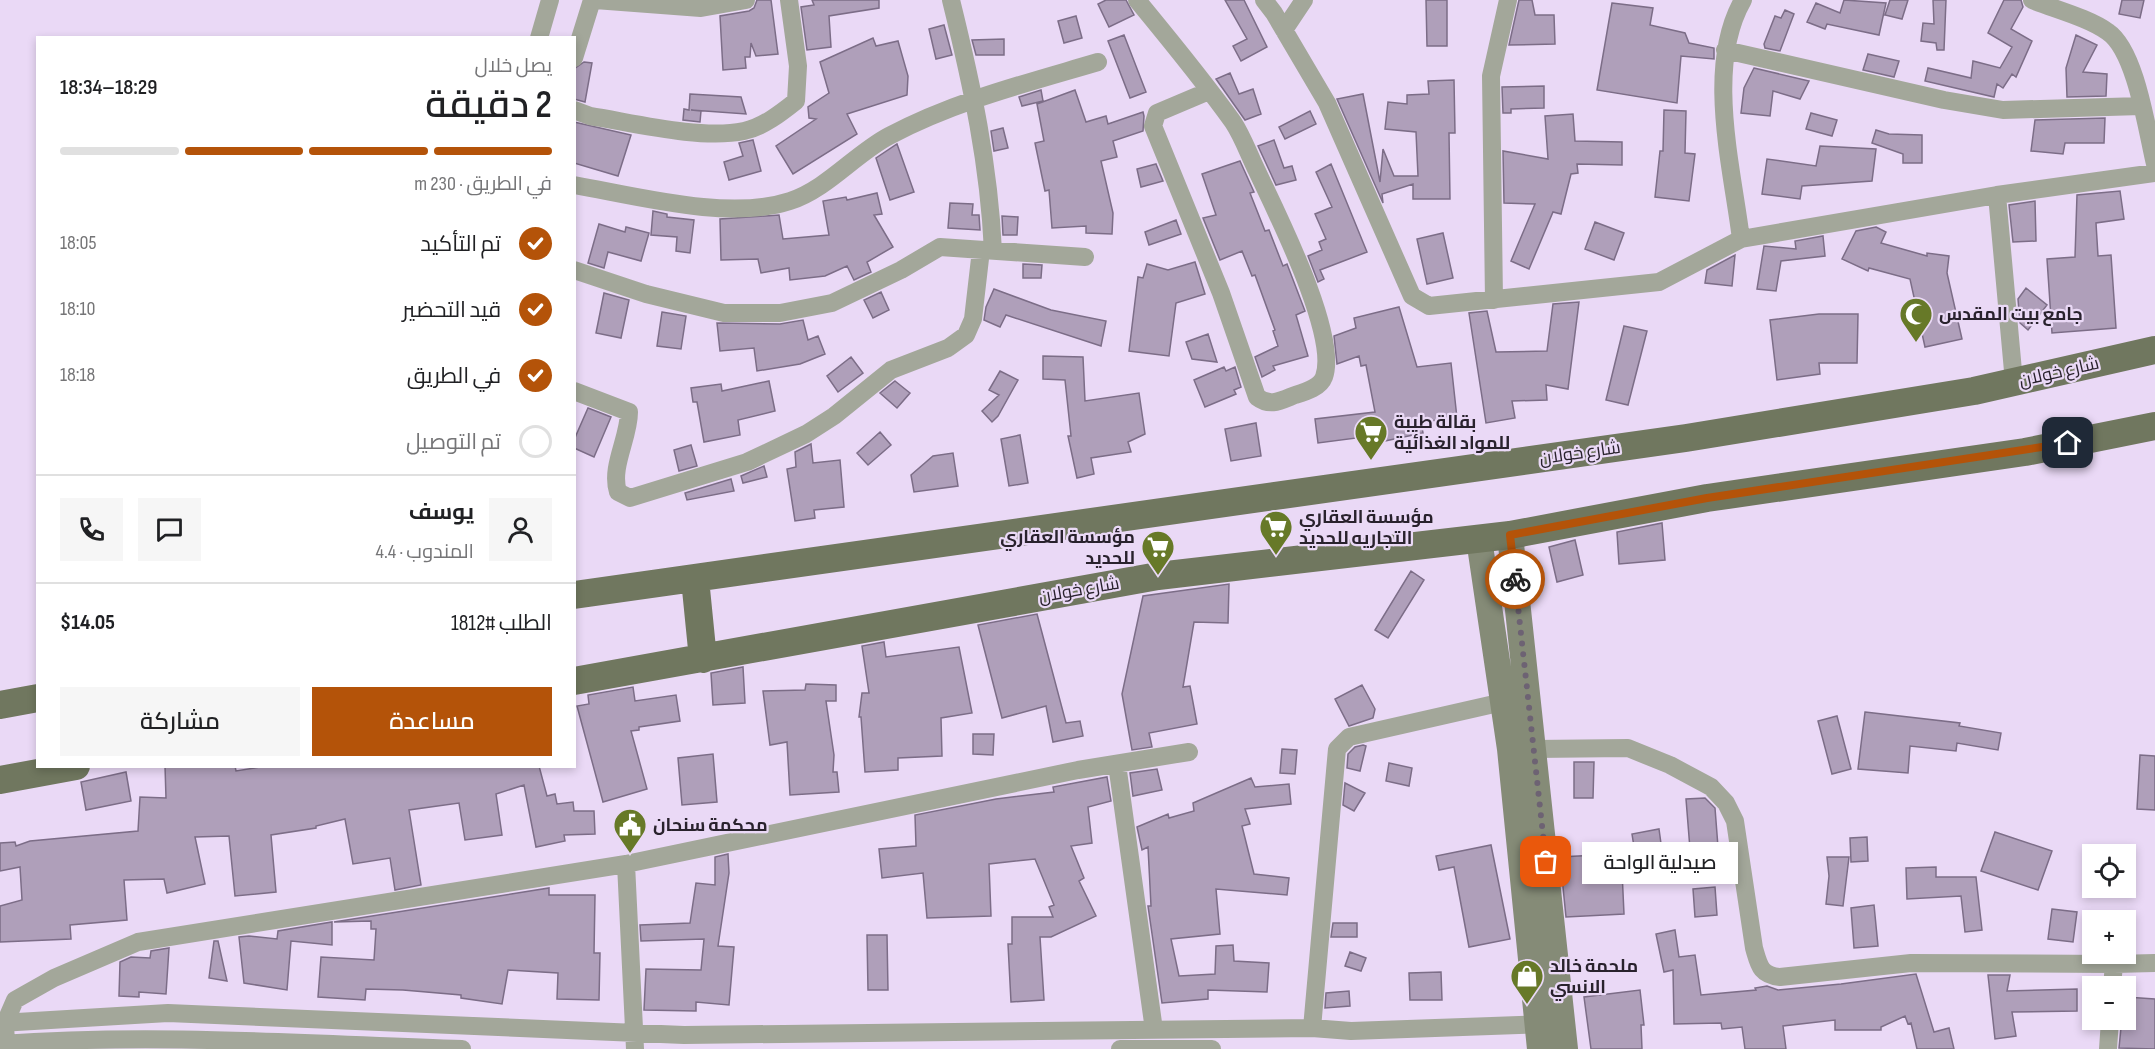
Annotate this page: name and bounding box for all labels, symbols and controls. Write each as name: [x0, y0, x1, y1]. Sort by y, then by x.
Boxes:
text: يصل خلال: [475, 54, 552, 78]
text: 18:29–18:34: [60, 74, 157, 101]
text: 2 دقيقة: [425, 82, 552, 129]
text: في الطريق · 230 m: [414, 172, 552, 196]
icon: check: [519, 227, 552, 260]
text: 18:05: [60, 231, 96, 255]
text: تم التأكيد: [420, 231, 501, 258]
icon: check: [519, 293, 552, 326]
mosque icon: جامع بيت المقدس: [1898, 296, 1934, 343]
text: 18:10: [60, 297, 95, 321]
text: قيد التحضير: [402, 297, 501, 324]
place label: جامع بيت المقدس: [1939, 304, 2083, 326]
street label: شارع خولان: [2017, 353, 2101, 392]
icon: check: [519, 359, 552, 392]
text: 18:18: [60, 363, 95, 387]
text: في الطريق: [407, 363, 501, 390]
place label: بقالة طيبة للمواد الغذائية: [1394, 412, 1510, 454]
supermarket icon: بقالة طيبة للمواد الغذائية: [1353, 414, 1389, 461]
pin: [2042, 417, 2093, 468]
icon: home: [2051, 426, 2084, 459]
text: تم التوصيل: [406, 429, 501, 456]
street label: شارع خولان: [1538, 437, 1622, 470]
button: phone: [60, 498, 123, 561]
button: chat: [138, 498, 201, 561]
button: person: [489, 498, 552, 561]
text: يوسف: [409, 499, 474, 526]
place label: مؤسسة العقاري التجاريه للحديد: [1299, 507, 1434, 549]
supermarket icon: مؤسسة العقاري التجاريه للحديد: [1258, 509, 1294, 556]
place label: مؤسسة العقاري للحديد: [1000, 527, 1135, 569]
supermarket icon: مؤسسة العقاري للحديد: [1140, 529, 1176, 576]
text: المندوب · 4.4: [376, 540, 474, 564]
courier: [1485, 549, 1545, 609]
icon: bike: [1499, 563, 1532, 596]
street label: شارع خولان: [1037, 573, 1121, 608]
text: $14.05: [60, 609, 115, 636]
text: الطلب #1812: [451, 610, 552, 637]
button: مشاركة: [60, 687, 300, 756]
button: مساعدة: [312, 687, 552, 756]
public building icon: محكمة سنحان: [612, 807, 648, 854]
place label: محكمة سنحان: [653, 815, 768, 836]
pin: [1520, 836, 1571, 887]
callout: صيدلية الواحة: [1582, 841, 1738, 883]
map controls: [2082, 844, 2136, 1030]
button: locate: [2082, 844, 2136, 898]
icon: bag: [1529, 845, 1562, 878]
text: صيدلية الواحة: [1604, 851, 1716, 875]
button: +: [2082, 910, 2136, 964]
place label: ملحمة خالد الانسي: [1550, 956, 1638, 1001]
shop icon: ملحمة خالد الانسي: [1509, 958, 1545, 1005]
button: −: [2082, 976, 2136, 1030]

